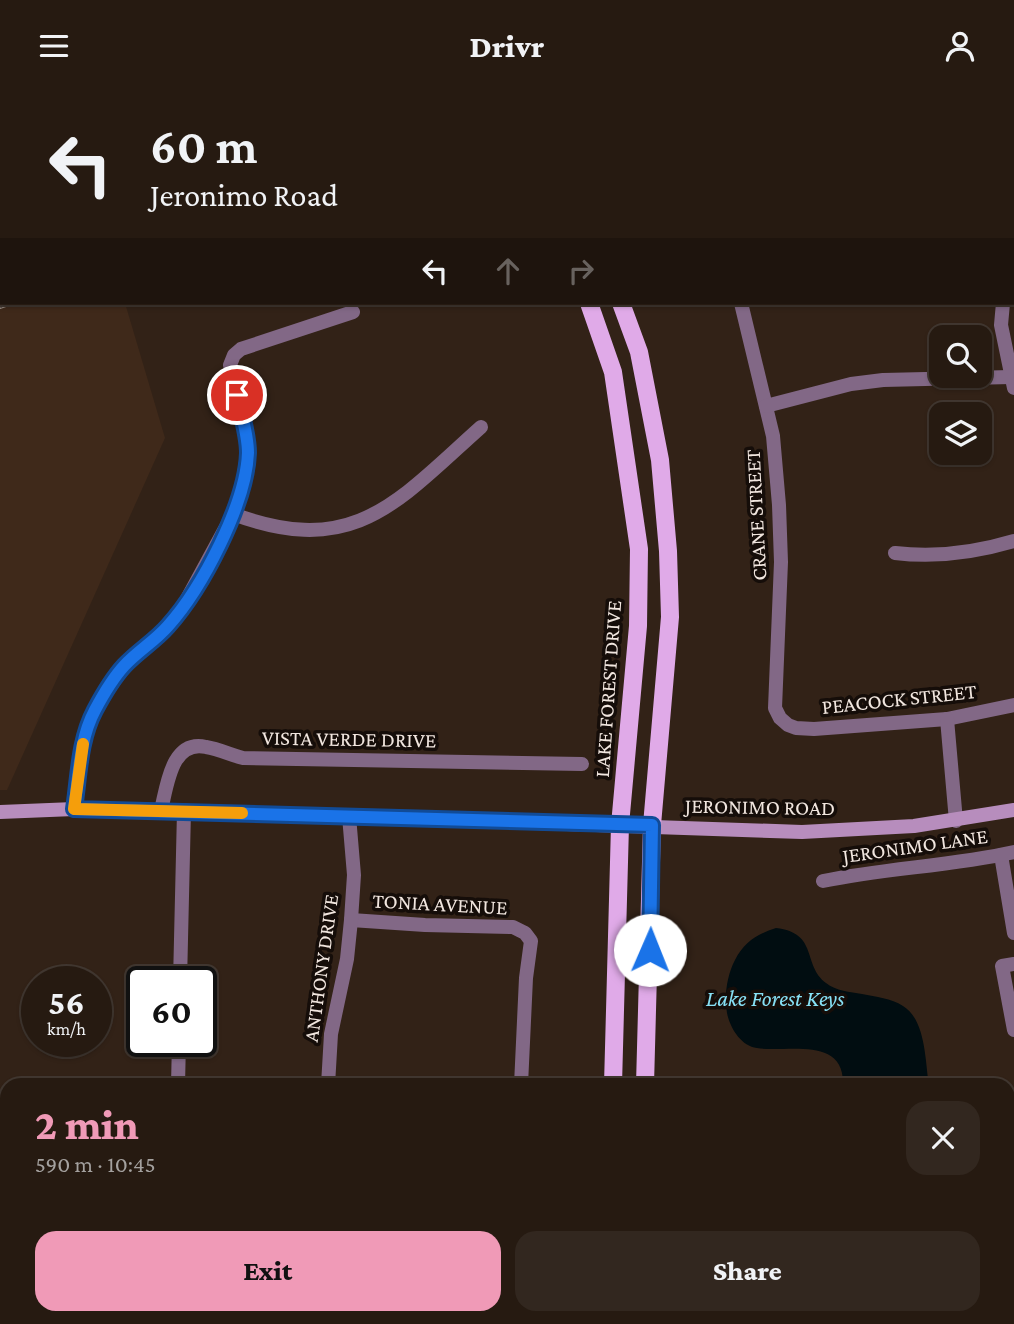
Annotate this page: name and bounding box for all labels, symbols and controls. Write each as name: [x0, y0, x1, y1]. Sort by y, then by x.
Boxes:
icon: menu: [35, 27, 73, 65]
icon: person: [941, 27, 979, 65]
text: Drivr: [469, 28, 545, 64]
icon: left: [35, 119, 126, 210]
text: 60 m: [150, 119, 257, 174]
text: Jeronimo Road: [150, 177, 338, 213]
icon: left: [416, 252, 454, 290]
icon: ahead: [489, 252, 527, 290]
icon: right: [562, 252, 600, 290]
map controls: [929, 325, 992, 465]
button: search: [929, 325, 992, 388]
pin: [207, 365, 267, 425]
icon: arrive: [218, 376, 256, 414]
button: layers: [929, 402, 992, 465]
street label: CRANE STREET: [741, 448, 771, 581]
street label: LAKE FOREST DRIVE: [590, 600, 626, 778]
street label: PEACOCK STREET: [820, 679, 978, 719]
street label: VISTA VERDE DRIVE: [262, 725, 436, 753]
street label: JERONIMO ROAD: [683, 794, 835, 820]
street label: JERONIMO LANE: [839, 824, 989, 868]
street label: TONIA AVENUE: [372, 888, 508, 920]
street label: ANTHONY DRIVE: [299, 892, 343, 1044]
position arrow: [613, 913, 687, 987]
speed limit sign: 60: [126, 966, 217, 1057]
text: 56: [48, 983, 85, 1022]
water label: Lake Forest Keys: [706, 985, 845, 1011]
text: km/h: [47, 1019, 86, 1039]
text: 2 min: [35, 1101, 139, 1148]
button: close: [906, 1101, 980, 1175]
text: 590 m · 10:45: [35, 1151, 156, 1177]
button: Exit: [35, 1231, 501, 1311]
button: Share: [515, 1231, 980, 1311]

